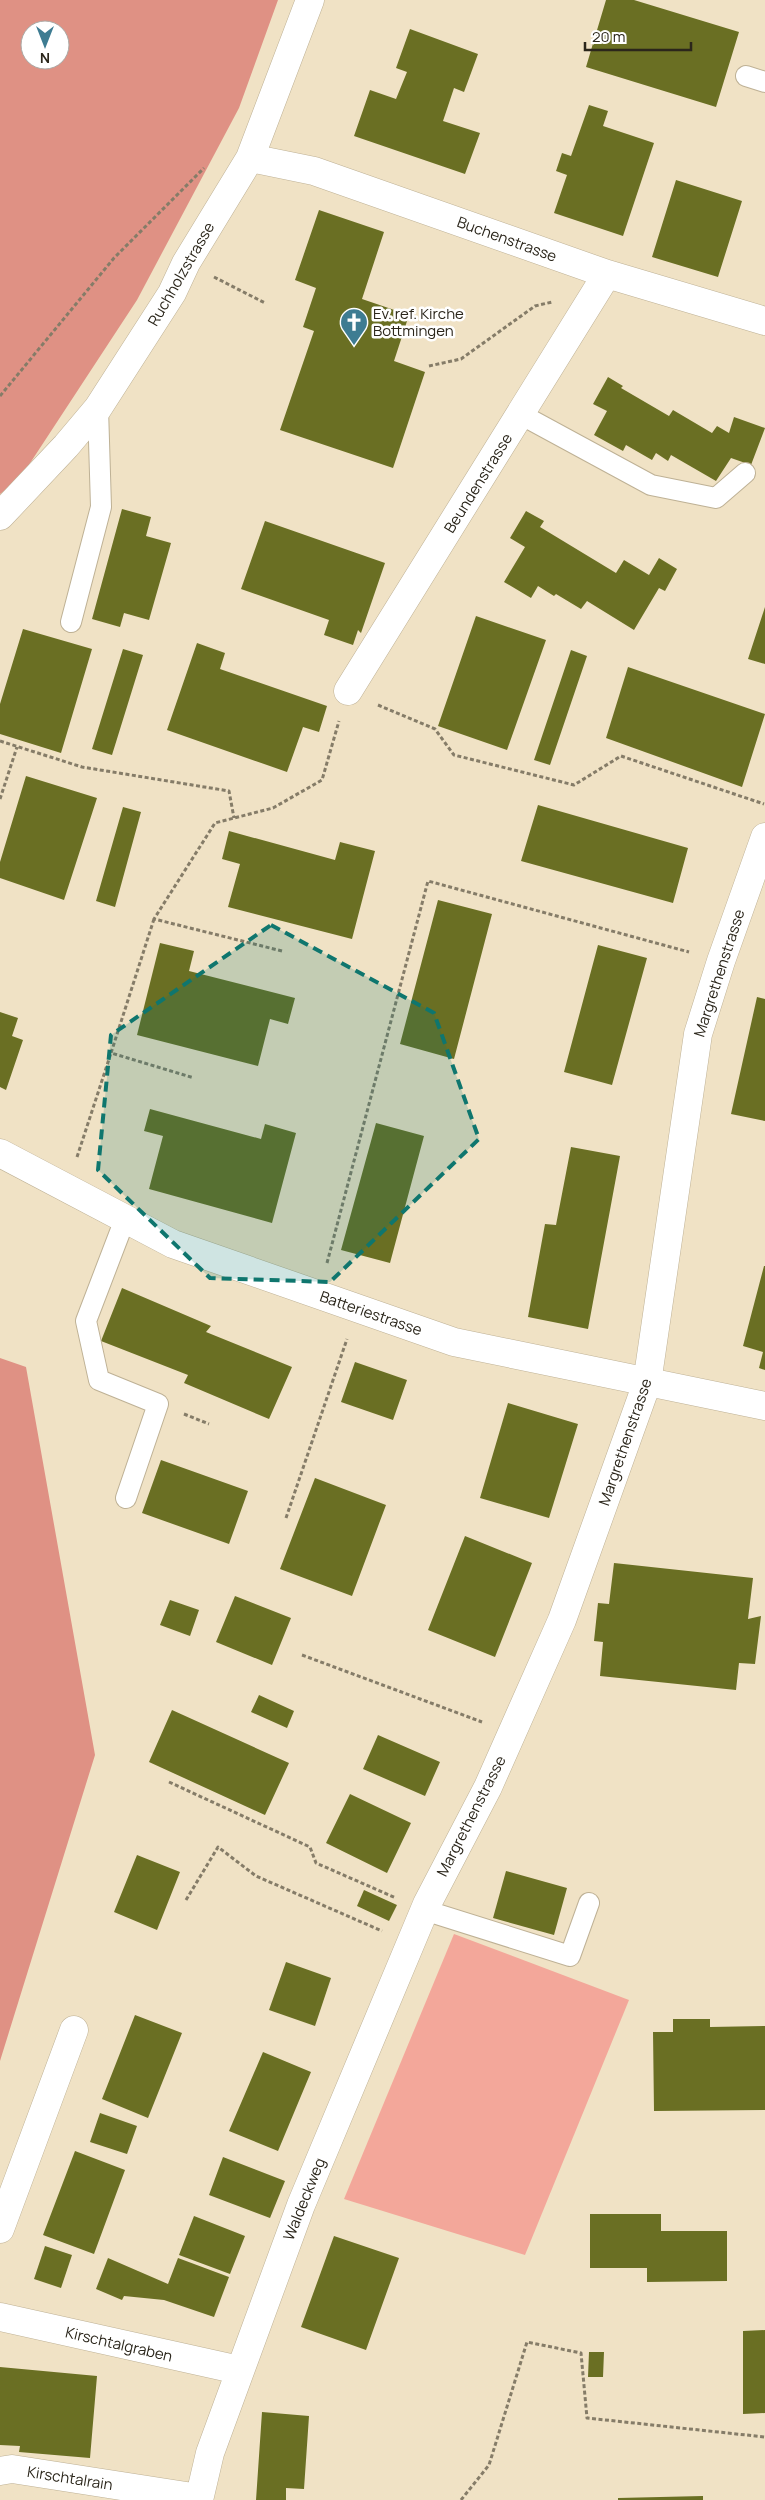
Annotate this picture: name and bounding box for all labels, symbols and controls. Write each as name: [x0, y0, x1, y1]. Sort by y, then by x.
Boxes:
north arrow: [20, 20, 70, 70]
scale bar: [585, 20, 691, 52]
text: 20 m: [592, 26, 625, 47]
text: N: [40, 49, 50, 68]
street label: Buchenstrasse: [454, 211, 560, 267]
street label: Ruchholzstrasse: [143, 218, 219, 330]
place label: Ev. ref. Kirche Bottmingen: [373, 303, 464, 341]
church icon: Ev. ref. Kirche Bottmingen: [339, 307, 369, 346]
street label: Beundenstrasse: [439, 429, 517, 537]
street label: Margrethenstrasse: [688, 906, 750, 1040]
street label: Batteriestrasse: [317, 1286, 425, 1340]
street label: Margrethenstrasse: [593, 1375, 657, 1508]
street label: Margrethenstrasse: [431, 1752, 511, 1880]
street label: Waldeckweg: [278, 2155, 330, 2243]
street label: Kirschtalgraben: [63, 2321, 175, 2367]
street label: Kirschtalrain: [26, 2461, 114, 2495]

